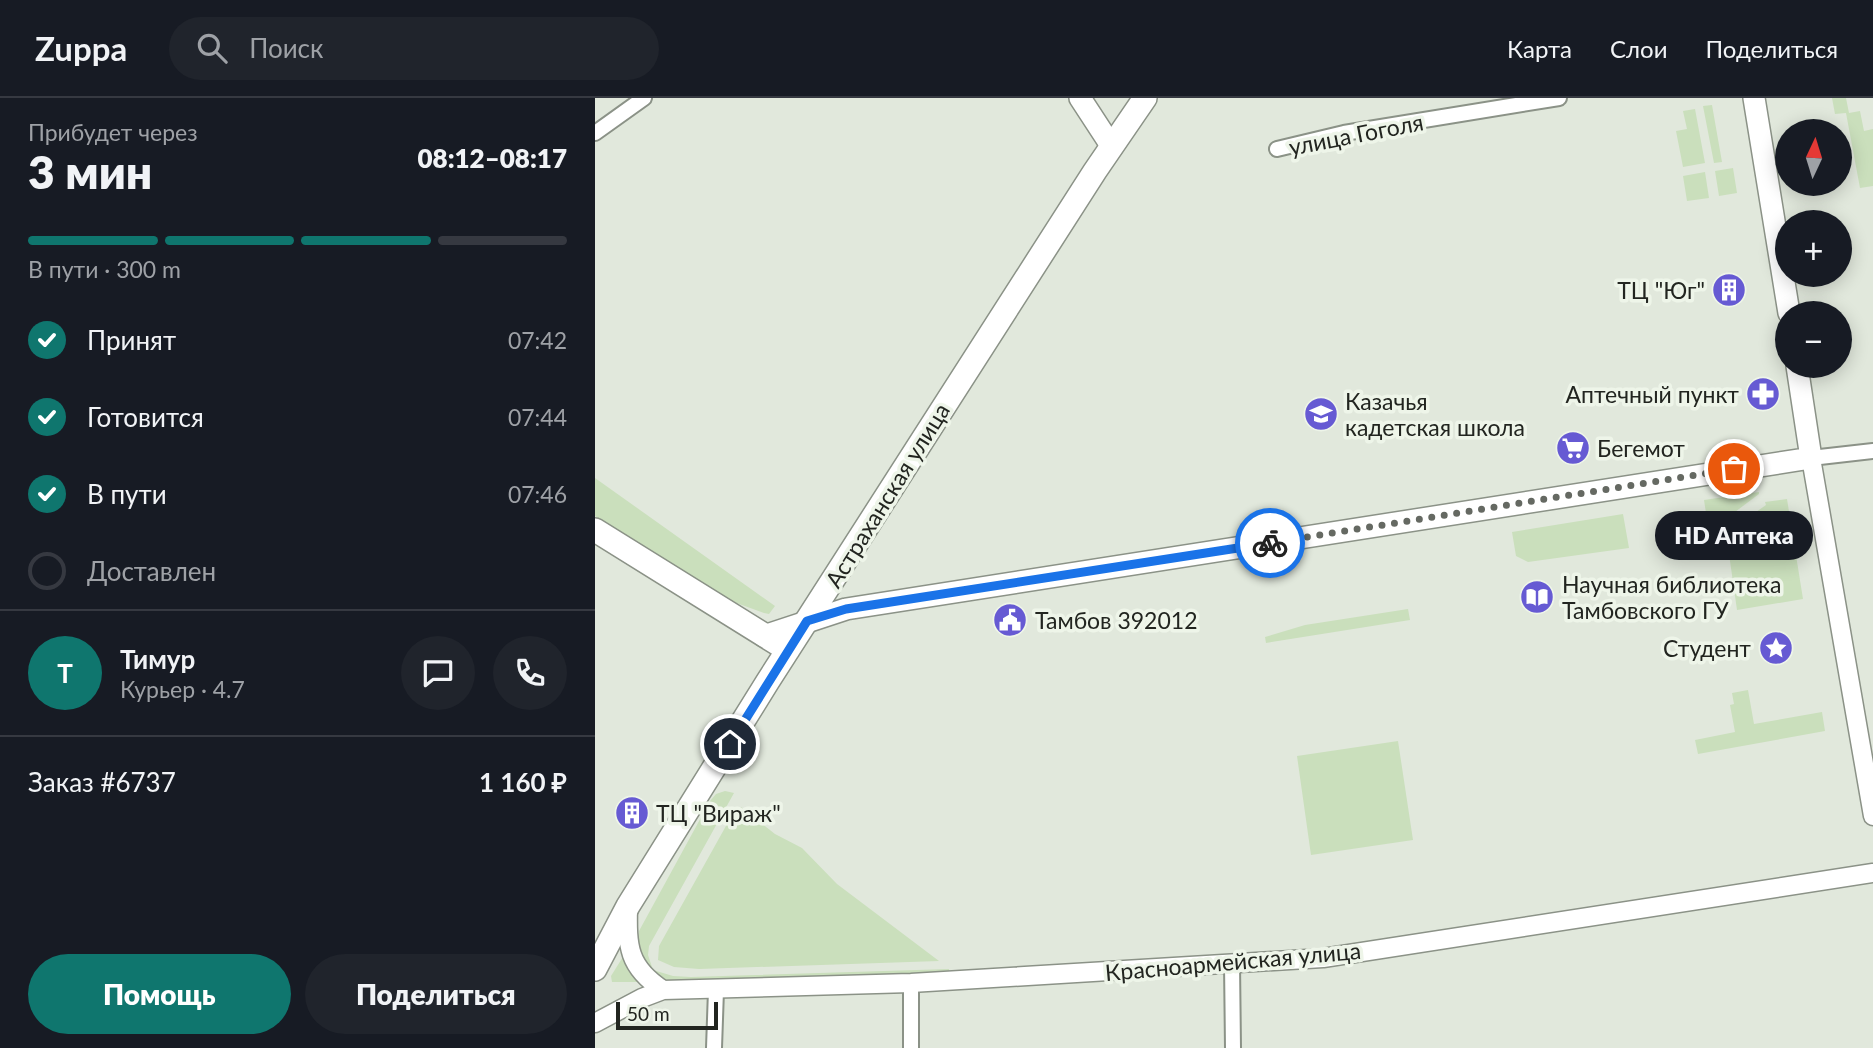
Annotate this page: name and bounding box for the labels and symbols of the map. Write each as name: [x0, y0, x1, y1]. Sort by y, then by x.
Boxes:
street label: улица Гоголя: [1286, 107, 1426, 161]
north arrow: [1775, 119, 1851, 196]
building icon: ТЦ "Юг": [1710, 271, 1748, 309]
place label: ТЦ "Юг": [1617, 276, 1705, 304]
pharmacy icon: Аптечный пункт: [1744, 375, 1782, 413]
place label: Аптечный пункт: [1565, 380, 1739, 408]
place label: Казачья кадетская школа: [1345, 387, 1525, 441]
school or university icon: Казачья кадетская школа: [1302, 395, 1340, 433]
street label: Астраханская улица: [819, 398, 955, 592]
supermarket icon: Бегемот: [1554, 429, 1592, 467]
place label: Бегемот: [1597, 434, 1685, 462]
pin: [1704, 439, 1764, 499]
courier: [1235, 508, 1305, 578]
callout: HD Аптека: [1655, 511, 1813, 560]
place label: Научная библиотека Тамбовского ГУ: [1562, 570, 1781, 624]
library icon: Научная библиотека Тамбовского ГУ: [1518, 578, 1556, 616]
public building icon: Тамбов 392012: [991, 601, 1029, 639]
place label: Тамбов 392012: [1035, 606, 1197, 634]
place icon: Студент: [1757, 629, 1795, 667]
place label: Студент: [1663, 634, 1751, 662]
pin: [700, 714, 760, 774]
building icon: ТЦ "Вираж": [613, 794, 651, 832]
place label: ТЦ "Вираж": [656, 799, 781, 827]
street label: Красноармейская улица: [1104, 936, 1362, 986]
scale bar: [616, 999, 717, 1031]

